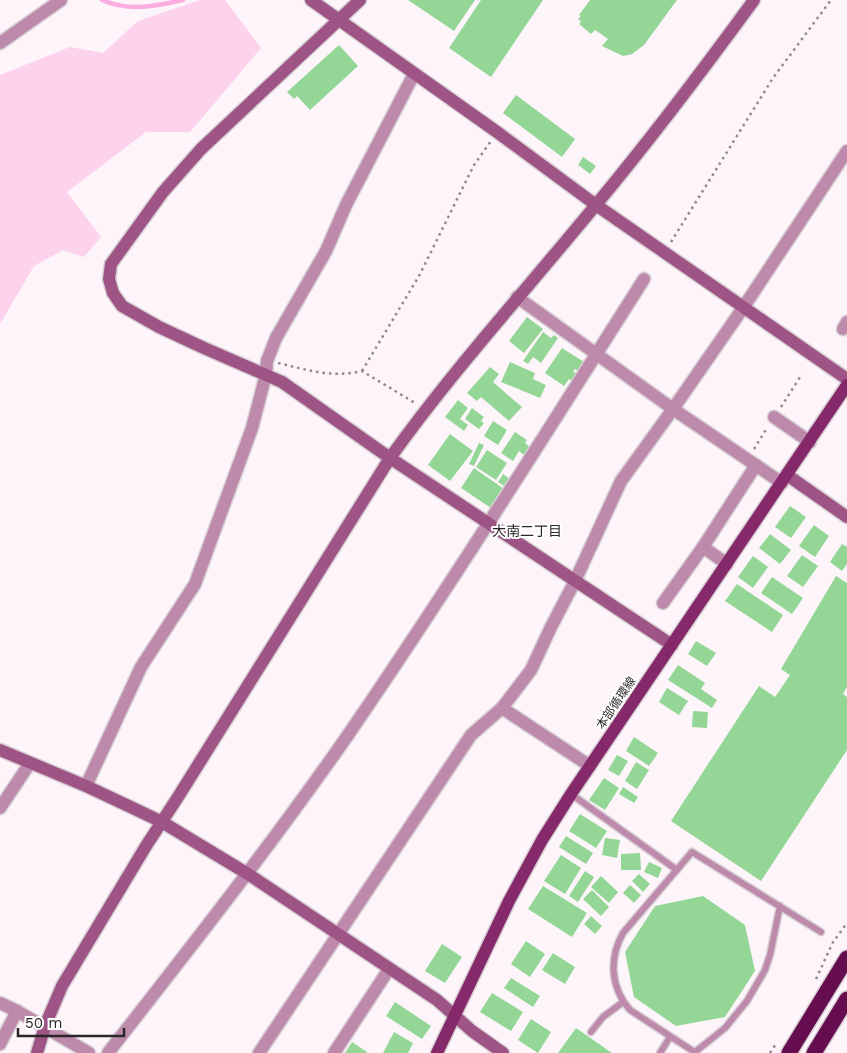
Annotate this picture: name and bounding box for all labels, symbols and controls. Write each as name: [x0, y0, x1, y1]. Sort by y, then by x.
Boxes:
district label: 大南二丁目: [492, 523, 562, 539]
street label: 本部循環線: [593, 674, 639, 732]
scale bar: [18, 1006, 124, 1038]
text: 50 m: [25, 1014, 62, 1032]

